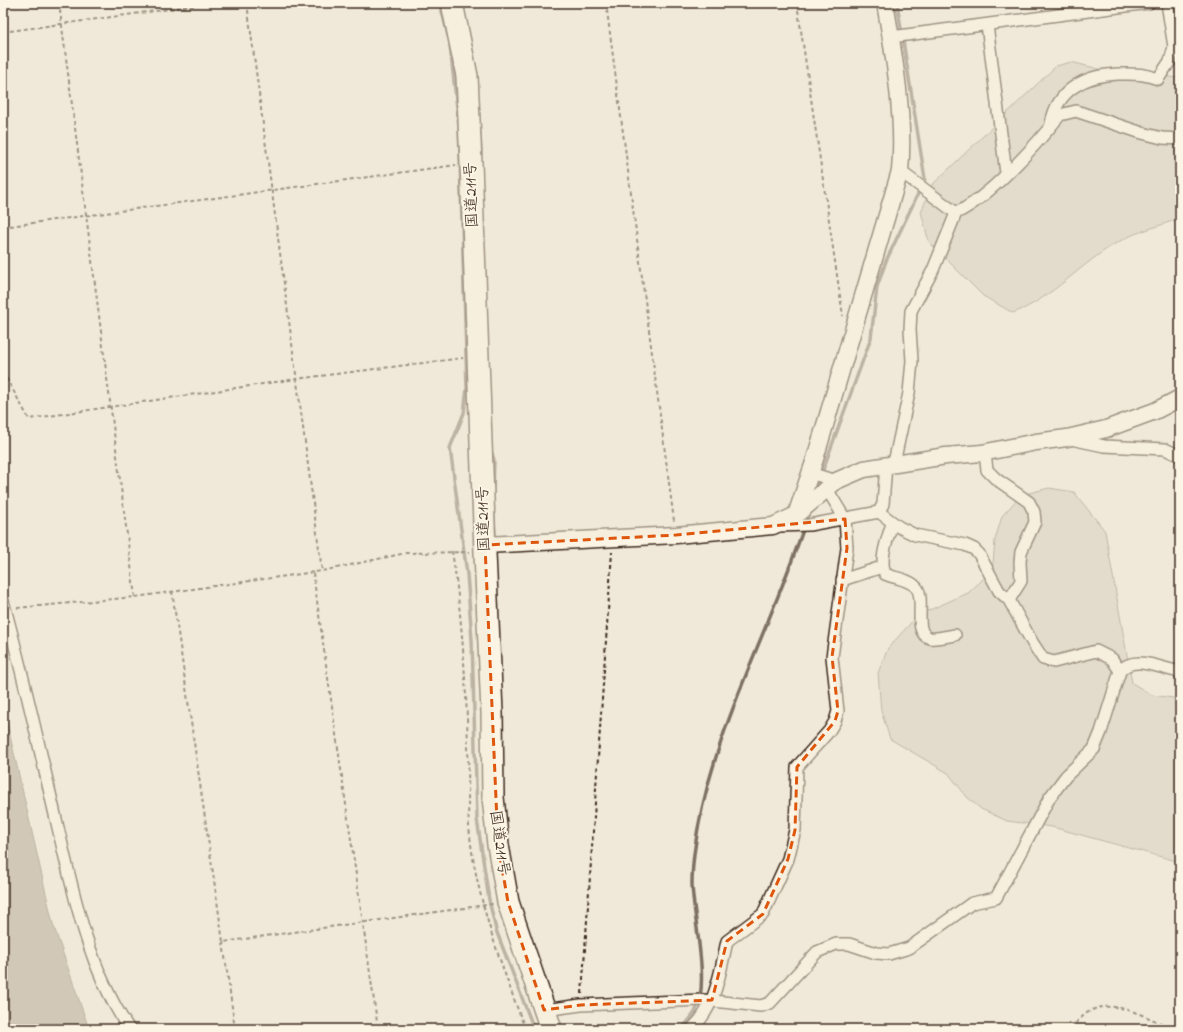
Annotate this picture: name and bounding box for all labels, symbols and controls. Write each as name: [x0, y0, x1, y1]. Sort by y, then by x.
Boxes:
street label: 国道211号: [459, 162, 485, 228]
street label: 国道211号: [471, 486, 497, 552]
street label: 国道211号: [483, 809, 515, 877]

